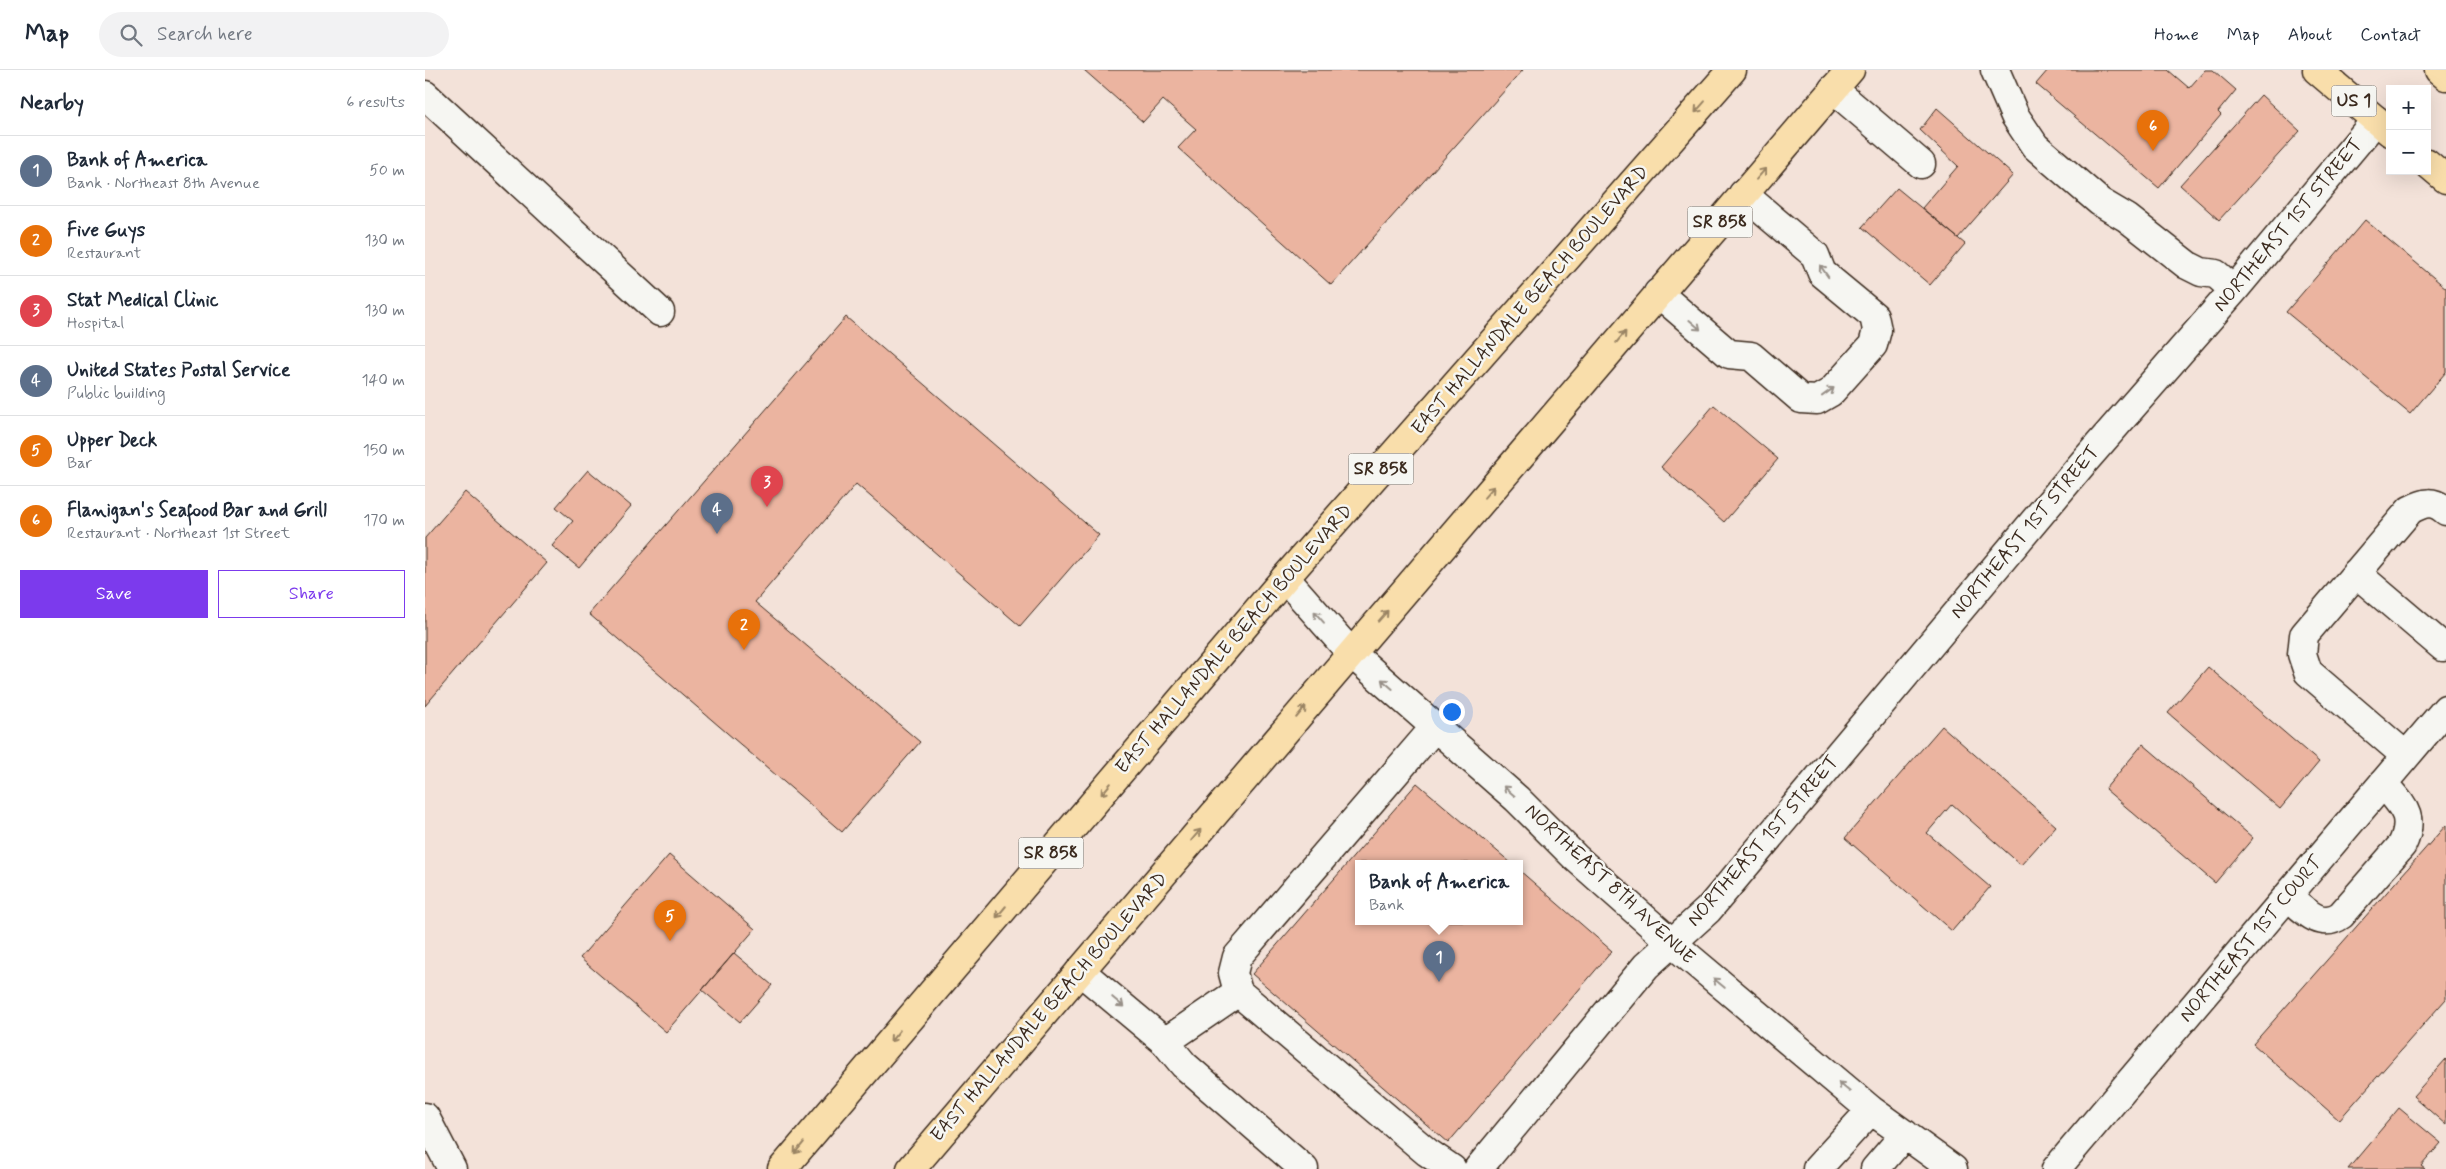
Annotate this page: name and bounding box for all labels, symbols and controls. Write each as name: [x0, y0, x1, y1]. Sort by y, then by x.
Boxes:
search box: [99, 12, 449, 57]
text: Map: [25, 19, 69, 50]
icon: search: [117, 21, 145, 49]
text: Search here: [157, 22, 253, 47]
text: Home: [2154, 23, 2199, 47]
text: Map: [2227, 23, 2260, 47]
text: About: [2288, 23, 2332, 47]
text: Contact: [2360, 23, 2421, 47]
map controls: [2386, 85, 2431, 175]
button: +: [2386, 85, 2431, 130]
road number: US 1: [2331, 86, 2377, 116]
text: Nearby: [20, 89, 84, 117]
text: 6 results: [346, 92, 405, 113]
one-way arrow: [1694, 100, 1706, 113]
pin: 6: [2137, 110, 2169, 151]
button: −: [2386, 130, 2431, 175]
street label: NORTHEAST 1ST STREET: [2208, 133, 2368, 317]
text: Bank of America: [67, 148, 207, 173]
text: 1: [32, 160, 40, 181]
text: 50 m: [369, 160, 405, 181]
street label: EAST HALLANDALE BEACH BOULEVARD: [1406, 160, 1654, 440]
one-way arrow: [1755, 167, 1767, 180]
text: Bank · Northeast 8th Avenue: [67, 173, 260, 194]
road number: SR 858: [1687, 206, 1753, 238]
text: Five Guys: [67, 218, 145, 243]
text: 2: [32, 230, 40, 251]
text: 130 m: [364, 230, 405, 251]
text: Restaurant: [67, 243, 141, 264]
one-way arrow: [1819, 264, 1829, 278]
text: Stat Medical Clinic: [67, 288, 218, 313]
text: 3: [32, 300, 40, 321]
text: 130 m: [364, 300, 405, 321]
text: Hospital: [67, 313, 124, 334]
one-way arrow: [1689, 319, 1702, 331]
one-way arrow: [1616, 331, 1627, 344]
text: United States Postal Service: [67, 358, 290, 383]
text: 4: [31, 370, 41, 391]
text: 140 m: [361, 370, 405, 391]
text: Public building: [67, 383, 166, 404]
one-way arrow: [1821, 387, 1835, 397]
text: Upper Deck: [67, 428, 157, 453]
text: 5: [31, 440, 41, 461]
text: 150 m: [363, 440, 405, 461]
street label: NORTHEAST 1ST STREET: [1945, 440, 2105, 624]
text: Bar: [67, 453, 92, 474]
road number: SR 858: [1349, 454, 1413, 484]
pin: 3: [751, 466, 783, 507]
one-way arrow: [1483, 486, 1494, 499]
pin: 4: [701, 493, 733, 534]
text: Flanigan's Seafood Bar and Grill: [67, 498, 327, 523]
street label: EAST HALLANDALE BEACH BOULEVARD: [1110, 499, 1358, 779]
text: 6: [32, 510, 40, 531]
text: 170 m: [363, 510, 405, 531]
text: Restaurant · Northeast 1st Street: [67, 523, 290, 544]
button: Save: [20, 570, 208, 618]
button: Share: [218, 570, 405, 618]
pin: 2: [728, 609, 760, 650]
one-way arrow: [1313, 610, 1325, 623]
one-way arrow: [1377, 610, 1388, 623]
one-way arrow: [1380, 678, 1393, 690]
your location: [1439, 699, 1465, 725]
one-way arrow: [1296, 705, 1307, 718]
street label: NORTHEAST 1ST STREET: [1682, 750, 1844, 932]
one-way arrow: [1100, 782, 1112, 795]
one-way arrow: [1502, 785, 1515, 797]
street label: NORTHEAST 8TH AVENUE: [1520, 798, 1700, 970]
one-way arrow: [1190, 829, 1201, 842]
road number: SR 858: [1019, 838, 1083, 868]
street label: NORTHEAST 1ST COURT: [2174, 850, 2329, 1027]
popup: [1355, 860, 1523, 925]
street label: EAST HALLANDALE BEACH BOULEVARD: [925, 867, 1173, 1147]
text: Bank of America: [1369, 870, 1509, 895]
text: Bank: [1369, 895, 1404, 916]
pin: 5: [654, 900, 686, 941]
one-way arrow: [995, 906, 1006, 919]
pin: 1: [1423, 941, 1455, 982]
one-way arrow: [1713, 977, 1726, 989]
one-way arrow: [1111, 997, 1124, 1008]
one-way arrow: [889, 1029, 901, 1042]
one-way arrow: [1838, 1082, 1851, 1093]
one-way arrow: [794, 1142, 805, 1155]

